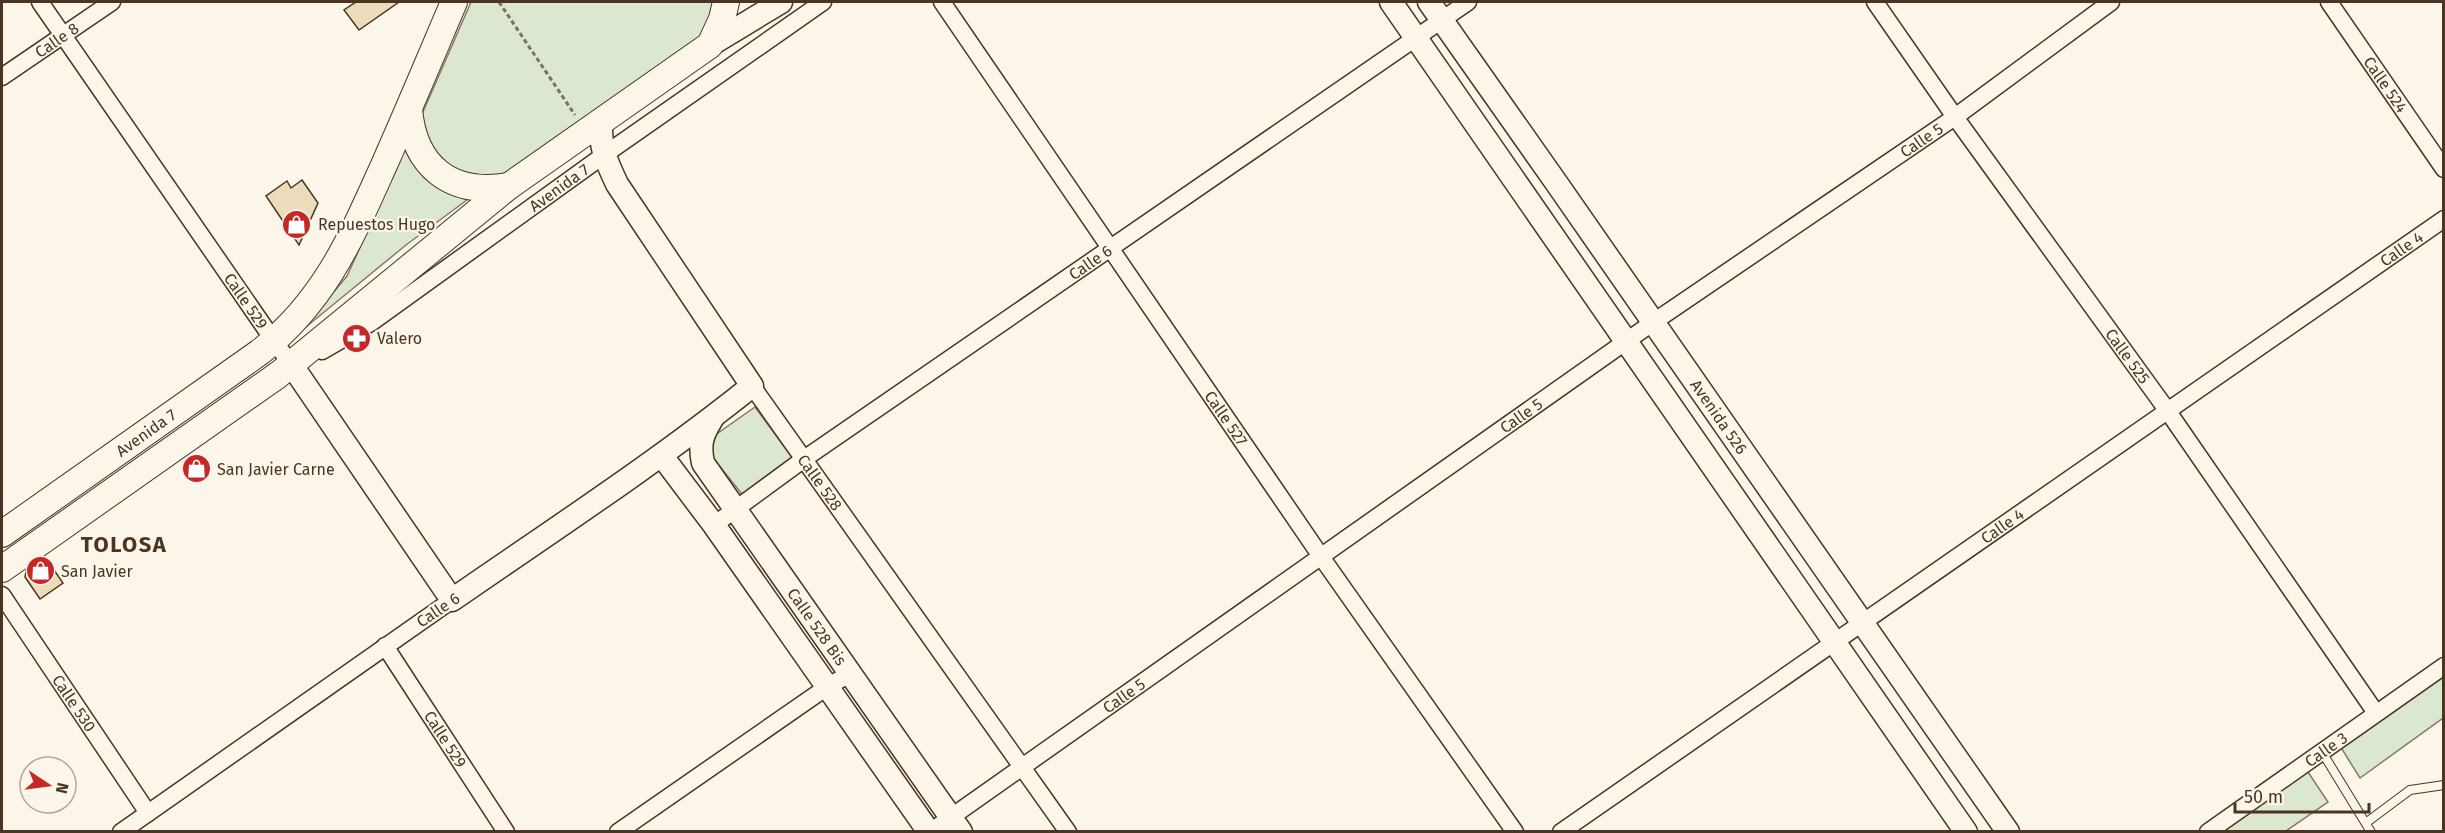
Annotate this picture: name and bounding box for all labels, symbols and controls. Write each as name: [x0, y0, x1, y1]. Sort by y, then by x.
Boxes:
street label: Calle 8: [31, 18, 82, 61]
street label: Calle 524: [2360, 53, 2412, 116]
street label: Calle 5: [1896, 119, 1946, 161]
street label: Avenida 7: [525, 160, 592, 215]
shop icon: Repuestos Hugo: [281, 208, 313, 240]
place label: Repuestos Hugo: [318, 215, 435, 234]
street label: Calle 4: [2376, 227, 2427, 270]
street label: Calle 6: [1065, 241, 1115, 284]
street label: Calle 529: [220, 269, 272, 332]
pharmacy icon: Valero: [340, 322, 372, 354]
street label: Calle 525: [2102, 325, 2154, 387]
place label: Valero: [377, 329, 422, 348]
street label: Avenida 526: [1687, 376, 1752, 457]
street label: Calle 527: [1201, 387, 1252, 449]
street label: Calle 5: [1496, 394, 1546, 437]
street label: Avenida 7: [112, 405, 180, 460]
street label: Calle 528: [794, 451, 847, 514]
shop icon: San Javier Carne: [180, 453, 212, 485]
place label: San Javier Carne: [217, 460, 335, 479]
street label: Calle 4: [1977, 504, 2028, 547]
district label: TOLOSA: [81, 531, 167, 558]
shop icon: San Javier: [24, 555, 56, 587]
place label: San Javier: [61, 562, 133, 581]
street label: Calle 528 Bis: [784, 584, 851, 669]
street label: Calle 6: [413, 589, 463, 631]
street label: Calle 530: [49, 671, 100, 735]
street label: Calle 5: [1099, 674, 1149, 717]
street label: Calle 529: [420, 707, 471, 771]
street label: Calle 3: [2301, 728, 2351, 771]
north arrow: [18, 755, 78, 815]
scale bar: [2235, 776, 2368, 814]
text: N: [52, 781, 73, 796]
text: 50 m: [2244, 786, 2283, 808]

